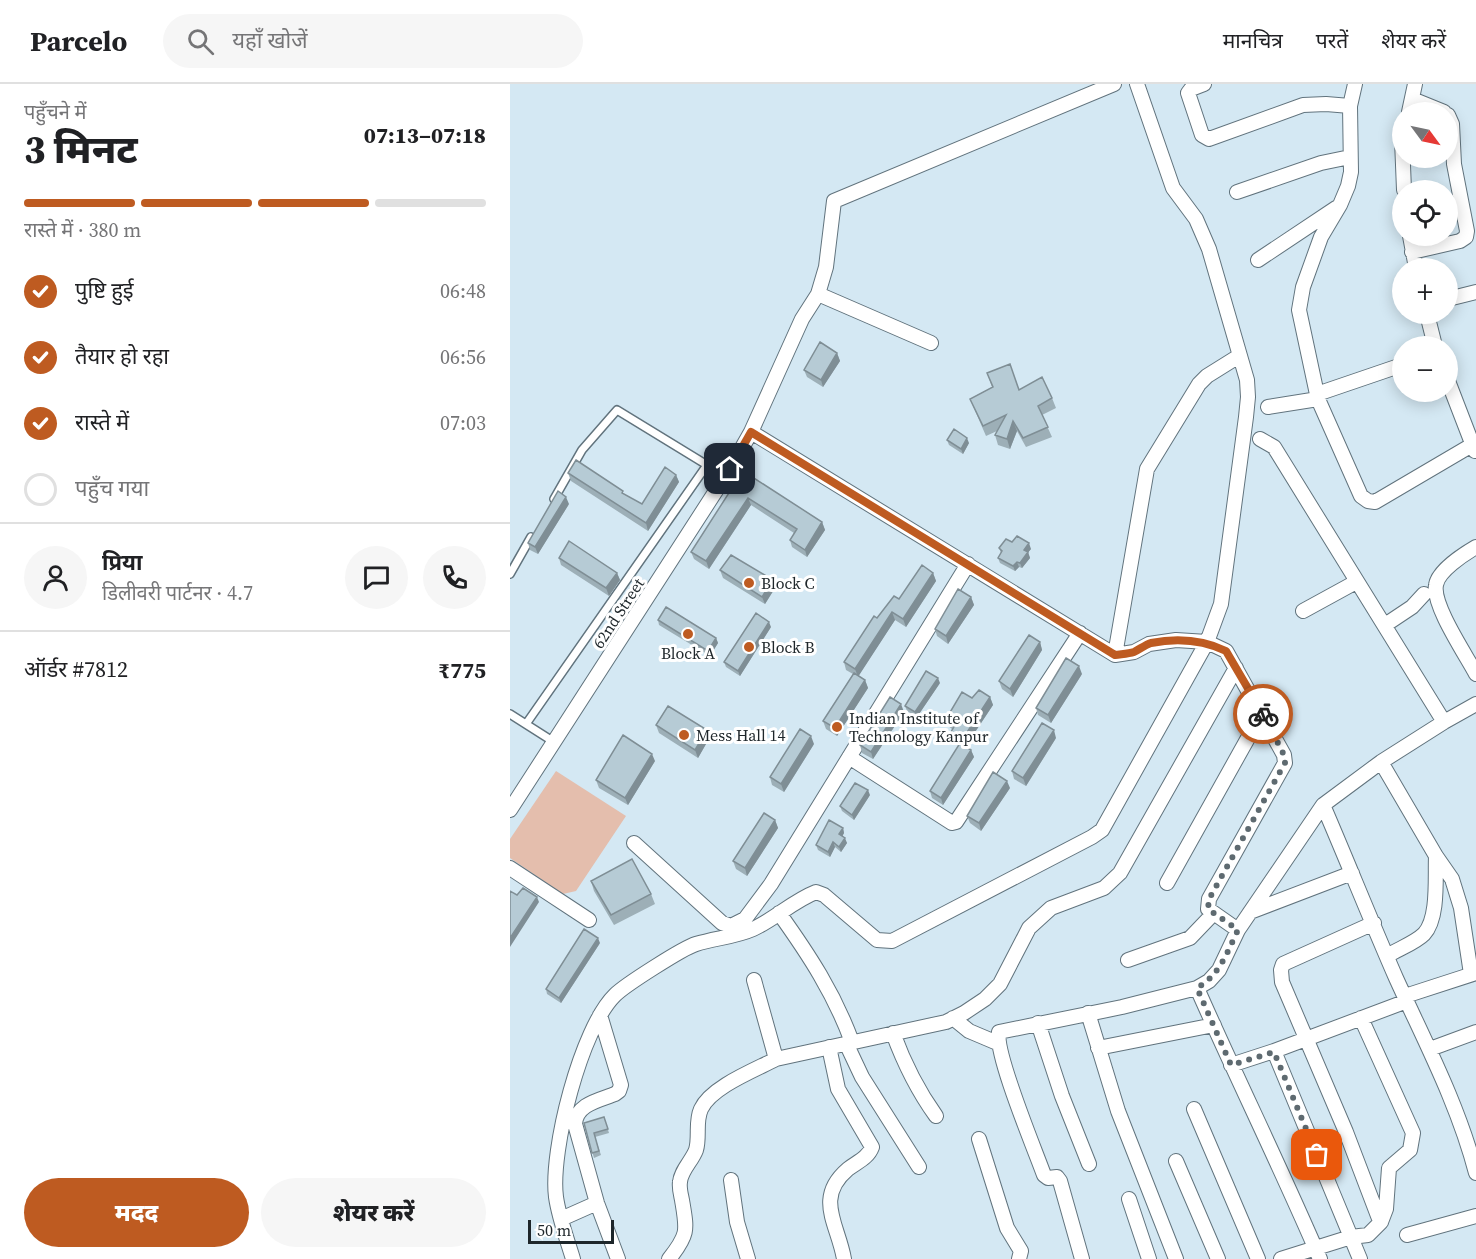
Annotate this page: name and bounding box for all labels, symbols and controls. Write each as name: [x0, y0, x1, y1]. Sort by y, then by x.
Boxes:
search box: [163, 14, 583, 68]
text: Parcelo: [30, 22, 127, 60]
icon: search: [184, 25, 217, 58]
text: यहाँ खोजें: [232, 25, 308, 55]
text: मानचित्र: [1223, 26, 1283, 55]
text: परतें: [1316, 26, 1348, 55]
text: शेयर करें: [1381, 26, 1446, 55]
text: पहुँचने में: [24, 98, 86, 126]
north arrow: [1392, 102, 1458, 168]
map controls: [1392, 102, 1458, 402]
text: 07:13–07:18: [364, 120, 486, 150]
text: 3 मिनट: [24, 123, 138, 176]
button: locate: [1392, 180, 1458, 246]
text: रास्ते में · 380 m: [24, 216, 141, 244]
button: +: [1392, 258, 1458, 324]
icon: check: [24, 275, 57, 308]
text: पुष्टि हुई: [75, 275, 134, 305]
text: 06:48: [440, 277, 486, 305]
button: −: [1392, 336, 1458, 402]
icon: check: [24, 341, 57, 374]
text: तैयार हो रहा: [75, 341, 169, 371]
text: 06:56: [440, 343, 486, 371]
icon: check: [24, 407, 57, 440]
text: रास्ते में: [75, 407, 129, 437]
text: 07:03: [440, 409, 486, 437]
pin: [704, 443, 755, 494]
icon: home: [713, 452, 746, 485]
text: पहुँच गया: [75, 473, 149, 503]
button: person: [24, 546, 87, 609]
button: chat: [345, 546, 408, 609]
button: phone: [423, 546, 486, 609]
text: प्रिया: [102, 547, 142, 577]
place label: Block C: [761, 572, 815, 594]
street label: 62nd Street: [587, 573, 649, 652]
marker: Block C: [742, 576, 756, 590]
text: डिलीवरी पार्टनर · 4.7: [102, 579, 253, 607]
marker: Block A: [681, 627, 695, 641]
place label: Block B: [761, 636, 815, 658]
marker: Block B: [742, 640, 756, 654]
place label: Block A: [661, 642, 715, 664]
text: ऑर्डर #7812: [24, 654, 128, 684]
text: ₹775: [438, 655, 486, 685]
courier: [1233, 684, 1293, 744]
icon: bike: [1247, 698, 1280, 731]
place label: Indian Institute of Technology Kanpur: [849, 707, 989, 747]
marker: Indian Institute of Technology Kanpur: [830, 720, 844, 734]
place label: Mess Hall 14: [696, 724, 786, 746]
marker: Mess Hall 14: [677, 728, 691, 742]
pin: [1291, 1129, 1342, 1180]
icon: bag: [1300, 1138, 1333, 1171]
button: मदद: [24, 1178, 249, 1247]
button: शेयर करें: [261, 1178, 486, 1247]
scale bar: [528, 1217, 614, 1244]
text: 50 m: [537, 1219, 571, 1241]

